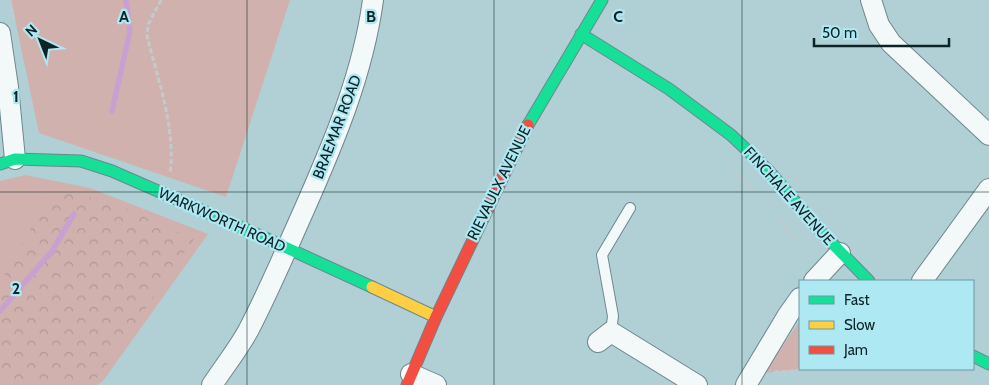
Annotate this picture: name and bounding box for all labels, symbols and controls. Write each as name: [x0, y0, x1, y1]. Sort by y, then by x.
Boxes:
text: A: [119, 7, 129, 26]
text: B: [366, 7, 376, 26]
text: C: [613, 7, 623, 26]
north arrow: [15, 15, 65, 65]
scale bar: [814, 15, 949, 47]
text: N: [21, 21, 41, 40]
text: 50 m: [822, 24, 857, 42]
street label: BRAEMAR ROAD: [309, 72, 365, 182]
text: 1: [13, 87, 19, 106]
street label: RIEVAULX AVENUE: [464, 123, 534, 243]
street label: FINCHALE AVENUE: [740, 143, 838, 249]
street label: WARKWORTH ROAD: [156, 184, 289, 256]
text: 2: [12, 279, 20, 298]
legend: [799, 280, 974, 370]
text: Fast: [844, 291, 869, 309]
text: Slow: [844, 316, 875, 334]
text: Jam: [843, 341, 868, 359]

